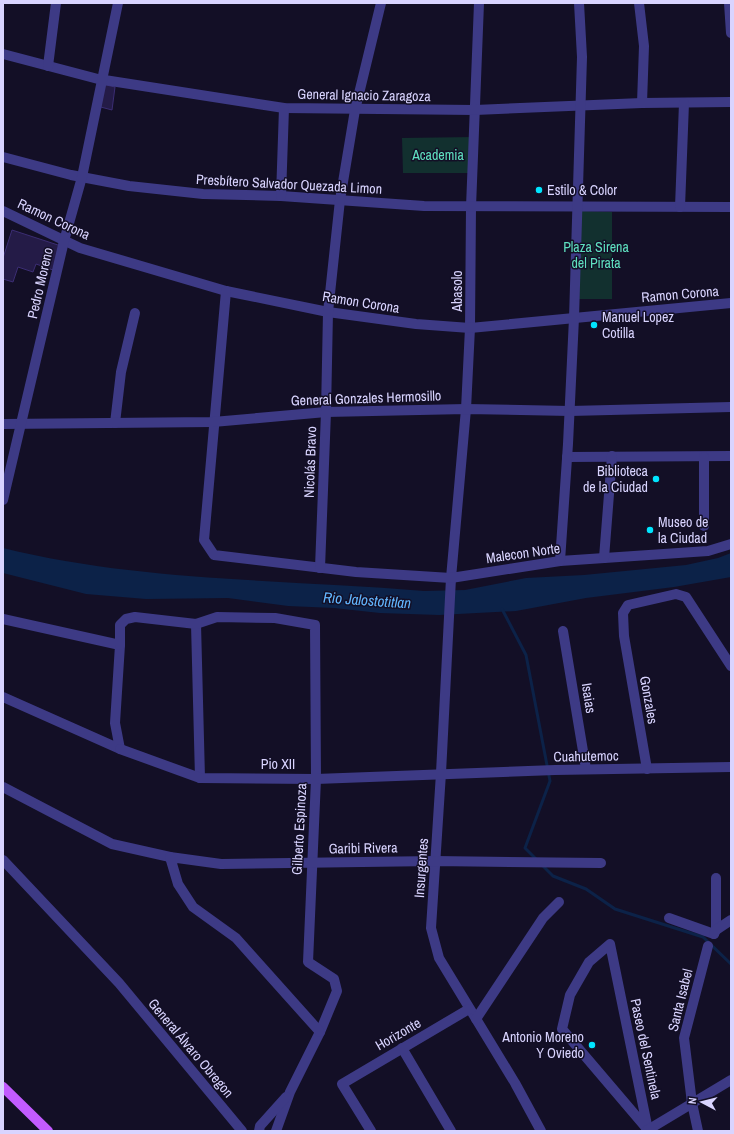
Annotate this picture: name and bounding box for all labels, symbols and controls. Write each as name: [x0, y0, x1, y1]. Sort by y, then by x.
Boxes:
street label: General Ignacio Zaragoza: [297, 85, 431, 105]
park label: Academia: [411, 146, 464, 164]
street label: Presbítero Salvador Quezada Limon: [195, 170, 383, 198]
place label: Estilo & Color: [547, 181, 617, 199]
marker: Estilo & Color: [534, 185, 544, 195]
street label: Ramon Corona: [15, 194, 94, 244]
park label: Plaza Sirena del Pirata: [563, 238, 629, 272]
street label: Pedro Moreno: [23, 246, 57, 320]
street label: Abasolo: [448, 270, 466, 313]
street label: Ramon Corona: [640, 282, 720, 306]
street label: Ramon Corona: [321, 287, 401, 317]
place label: Manuel Lopez Cotilla: [602, 308, 674, 342]
marker: Manuel Lopez Cotilla: [589, 320, 599, 330]
street label: General Gonzales Hermosillo: [290, 386, 442, 410]
street label: Nicolás Bravo: [300, 426, 320, 498]
place label: Biblioteca de la Ciudad: [583, 462, 649, 496]
marker: Biblioteca de la Ciudad: [651, 474, 661, 484]
place label: Museo de la Ciudad: [658, 513, 708, 547]
marker: Museo de la Ciudad: [645, 525, 655, 535]
street label: Malecon Norte: [485, 539, 561, 567]
water label: Rio Jalostotitlan: [322, 586, 412, 614]
street label: Gonzales: [636, 675, 662, 726]
street label: Isaias: [578, 681, 600, 715]
street label: Cuahutemoc: [553, 746, 619, 766]
street label: Pio XII: [261, 755, 295, 773]
street label: Gilberto Espinoza: [288, 782, 310, 875]
street label: Insurgentes: [410, 837, 432, 899]
street label: Garibi Rivera: [328, 838, 398, 858]
street label: Santa Isabel: [664, 967, 696, 1033]
street label: General Álvaro Obregon: [144, 995, 238, 1101]
street label: Paseo del Sentinela: [627, 997, 666, 1102]
street label: Horizonte: [372, 1014, 424, 1054]
place label: Antonio Moreno Y Oviedo: [501, 1028, 584, 1062]
marker: Antonio Moreno Y Oviedo: [587, 1040, 597, 1050]
north arrow: [682, 1082, 722, 1122]
text: N: [685, 1097, 699, 1105]

